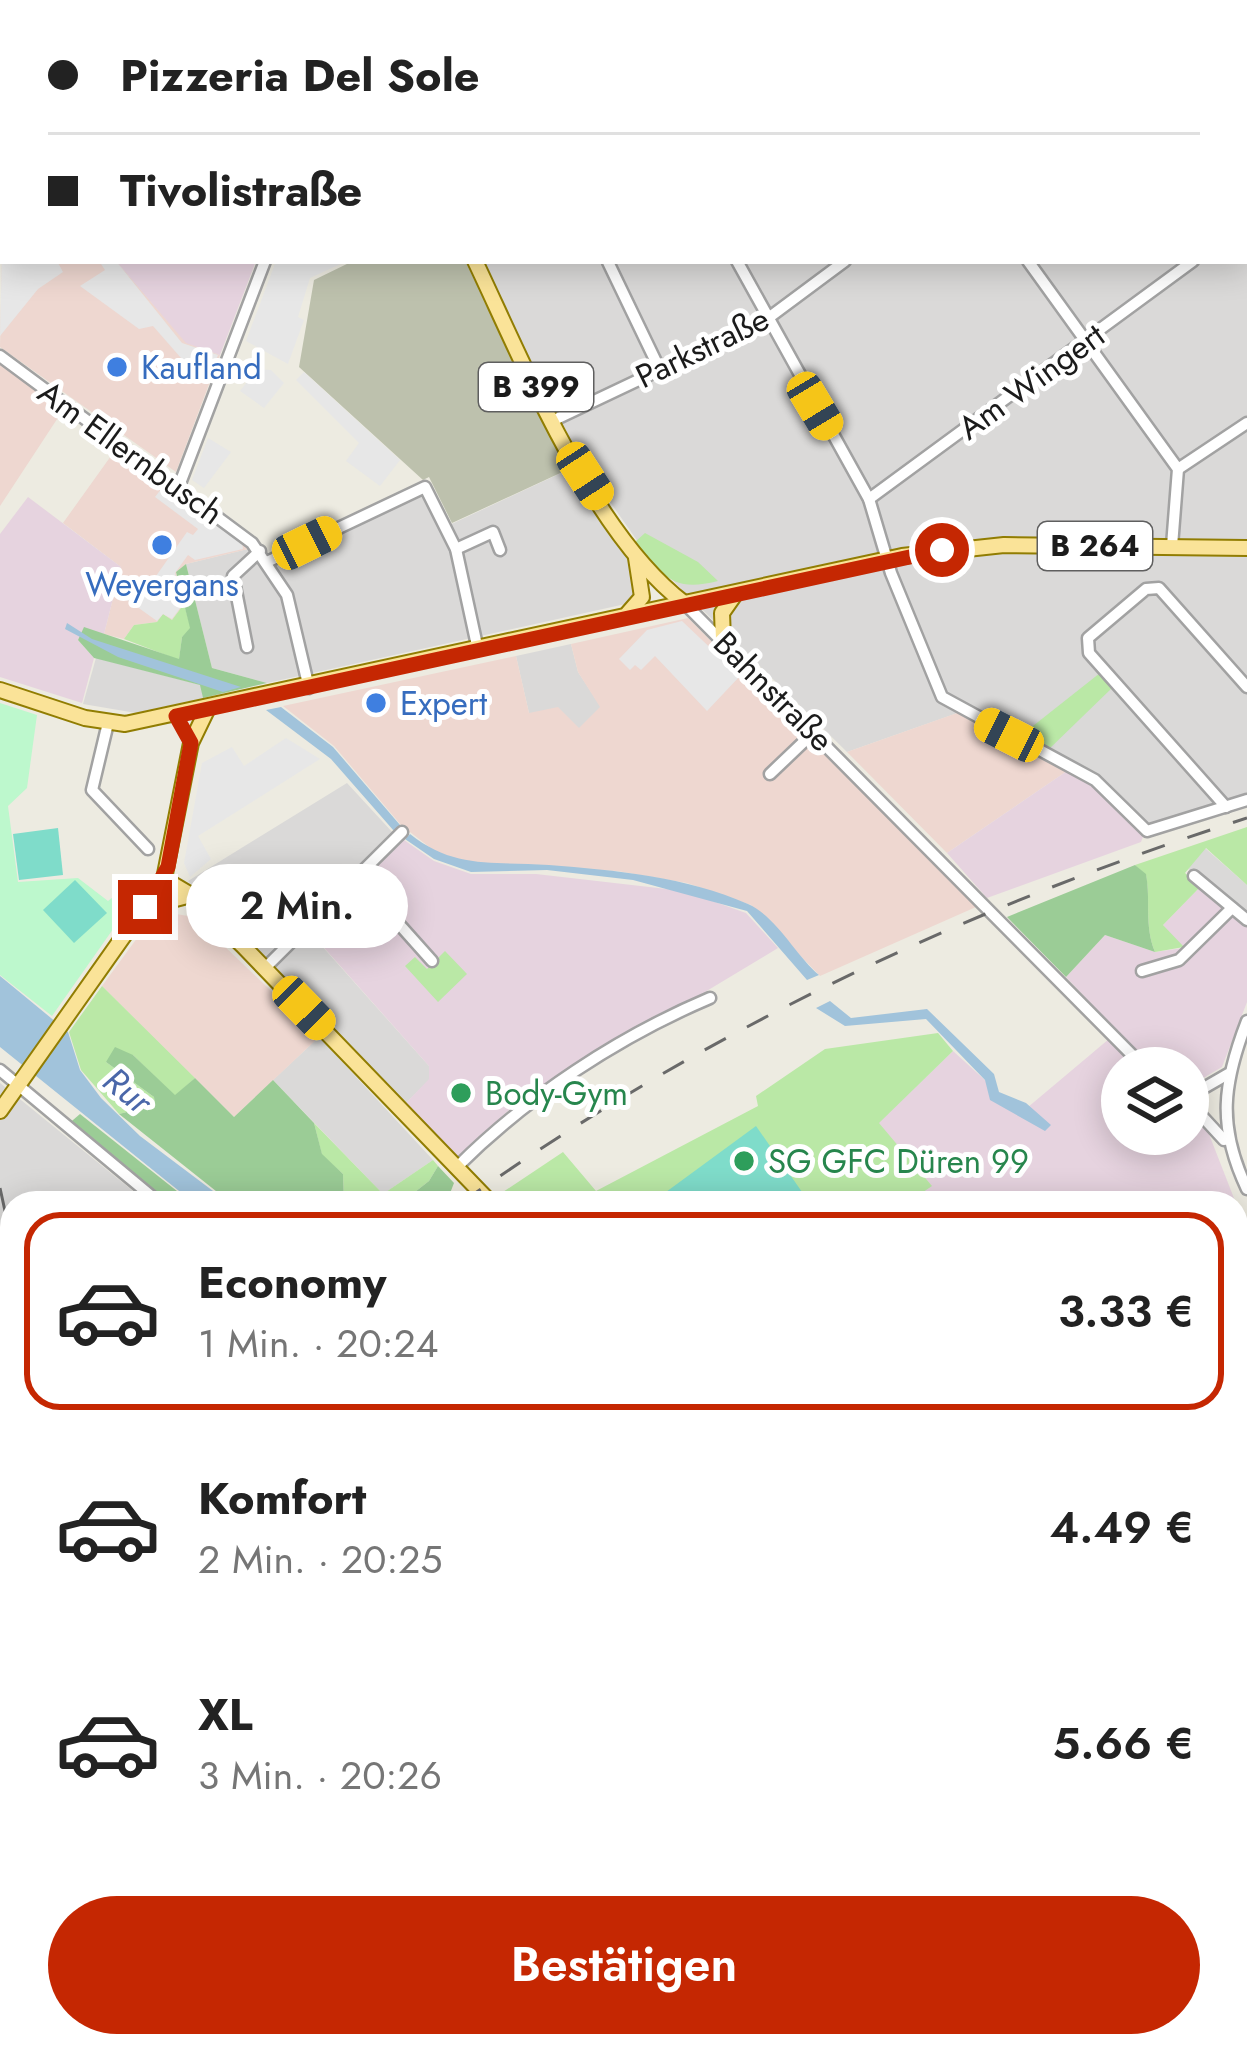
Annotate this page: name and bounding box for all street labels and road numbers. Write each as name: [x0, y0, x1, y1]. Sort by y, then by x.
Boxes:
street label: Parkstraße: [628, 295, 777, 400]
street label: Am Wingert: [948, 312, 1114, 451]
road number: B 399: [479, 363, 593, 411]
street label: Am Ellernbusch: [28, 369, 233, 536]
road number: B 264: [1038, 522, 1152, 570]
street label: Bahnstraße: [703, 621, 844, 762]

